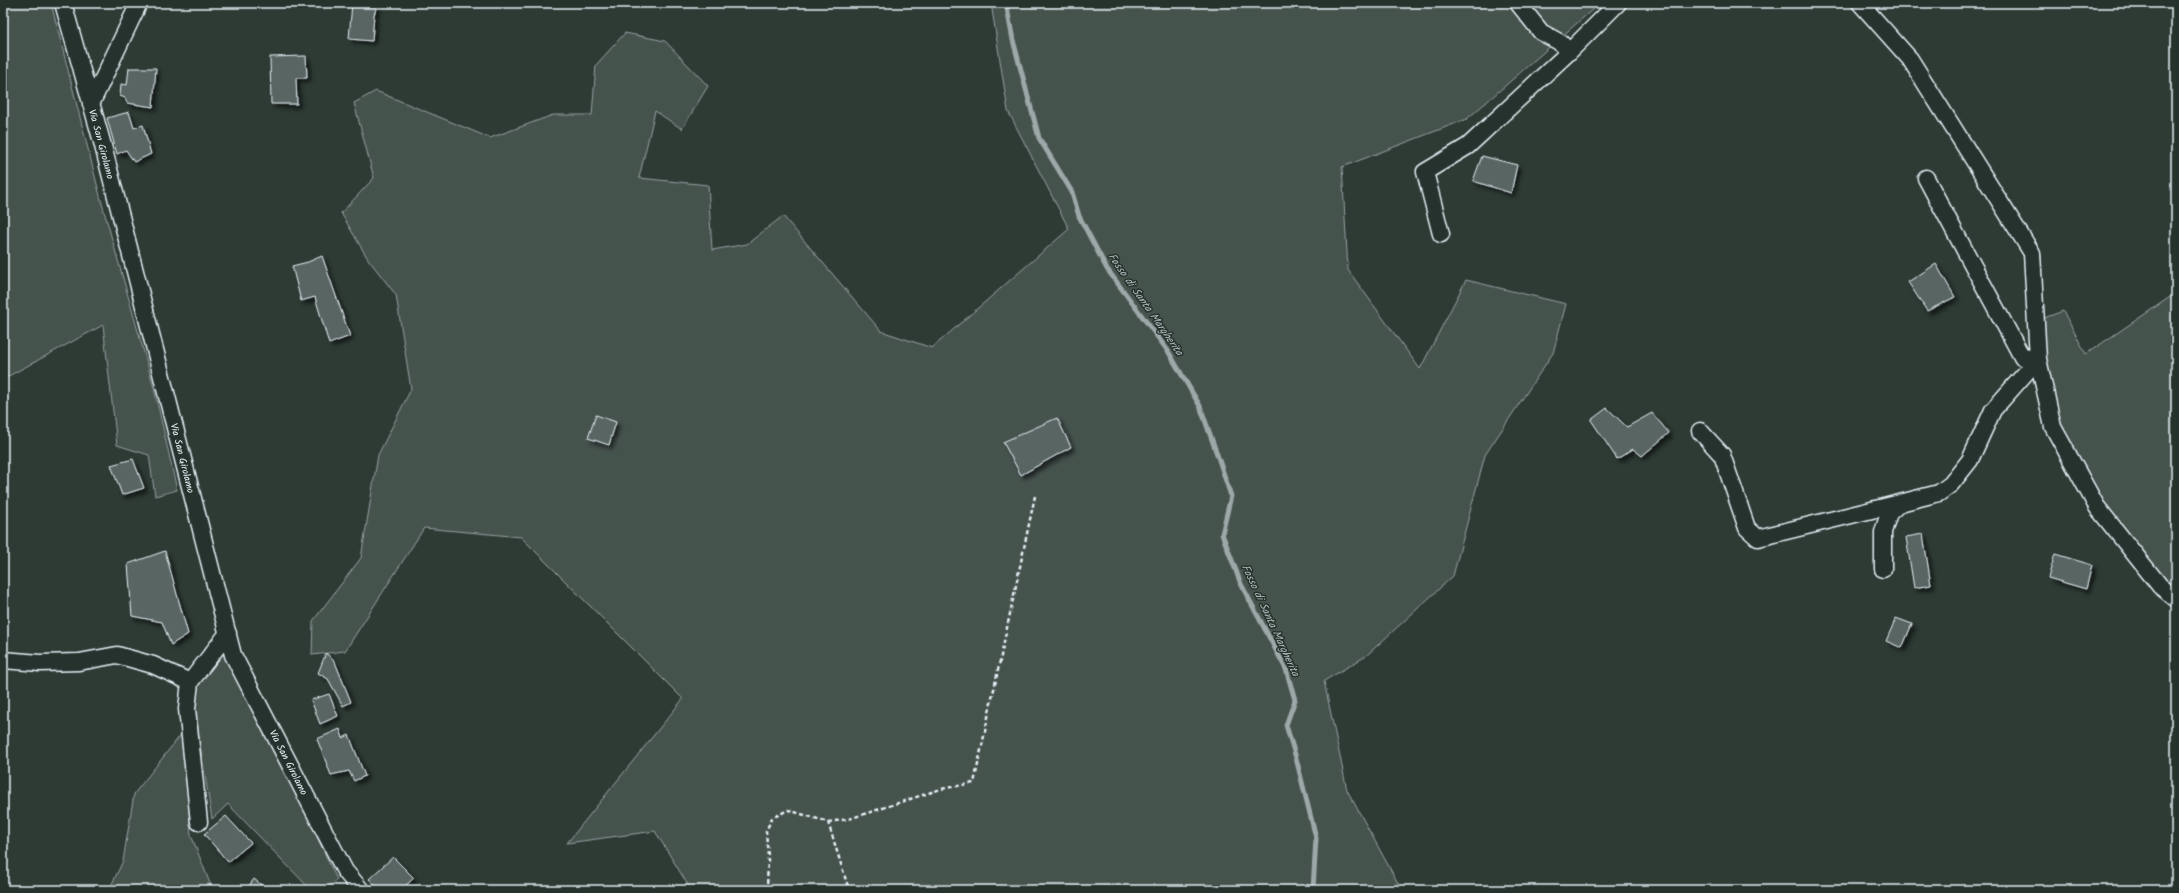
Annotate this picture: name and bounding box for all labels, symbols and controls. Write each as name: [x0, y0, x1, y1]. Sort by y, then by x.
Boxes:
street label: Via San Girolamo: [84, 108, 118, 181]
water label: Fosso di Santa Margherita: [1103, 249, 1188, 360]
street label: Via San Girolamo: [166, 422, 199, 495]
water label: Fosso di Santa Margherita: [1236, 561, 1304, 680]
street label: Via San Girolamo: [265, 727, 312, 798]

